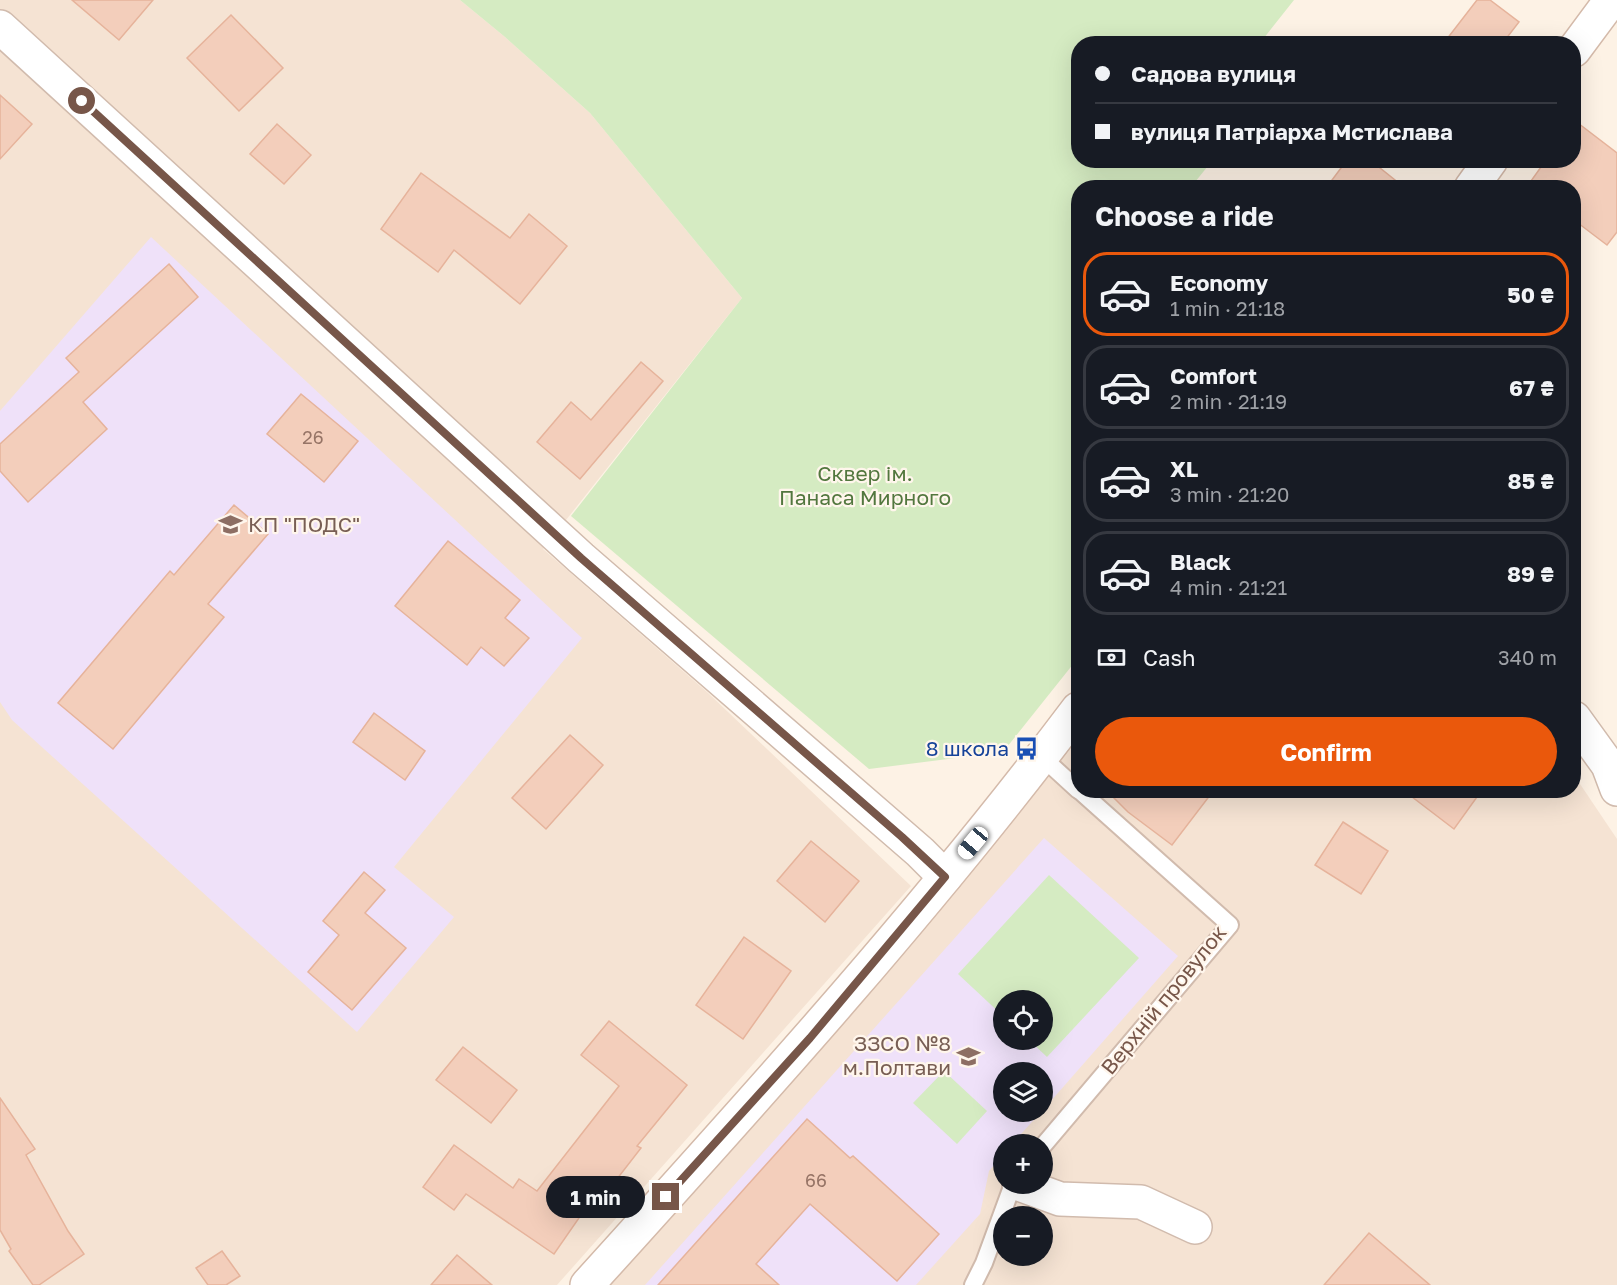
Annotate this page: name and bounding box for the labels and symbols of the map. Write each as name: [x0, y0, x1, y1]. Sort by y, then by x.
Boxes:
route start: [68, 87, 95, 114]
house number: 26: [302, 426, 324, 448]
park label: Сквер ім. Панаса Мирного: [779, 460, 951, 510]
place label: КП "ПОДС": [248, 511, 360, 537]
school or university icon: КП "ПОДС": [217, 512, 243, 538]
place label: 8 школа: [926, 735, 1009, 761]
bus stop icon: 8 школа: [1014, 736, 1040, 762]
car: [955, 823, 991, 863]
street label: Верхній провулок: [1095, 919, 1231, 1079]
place label: ЗЗСО №8 м.Полтави: [843, 1030, 951, 1080]
school or university icon: ЗЗСО №8 м.Полтави: [956, 1043, 982, 1069]
house number: 66: [805, 1169, 827, 1191]
callout: 1 min: [546, 1176, 645, 1218]
route end: [652, 1183, 679, 1210]

